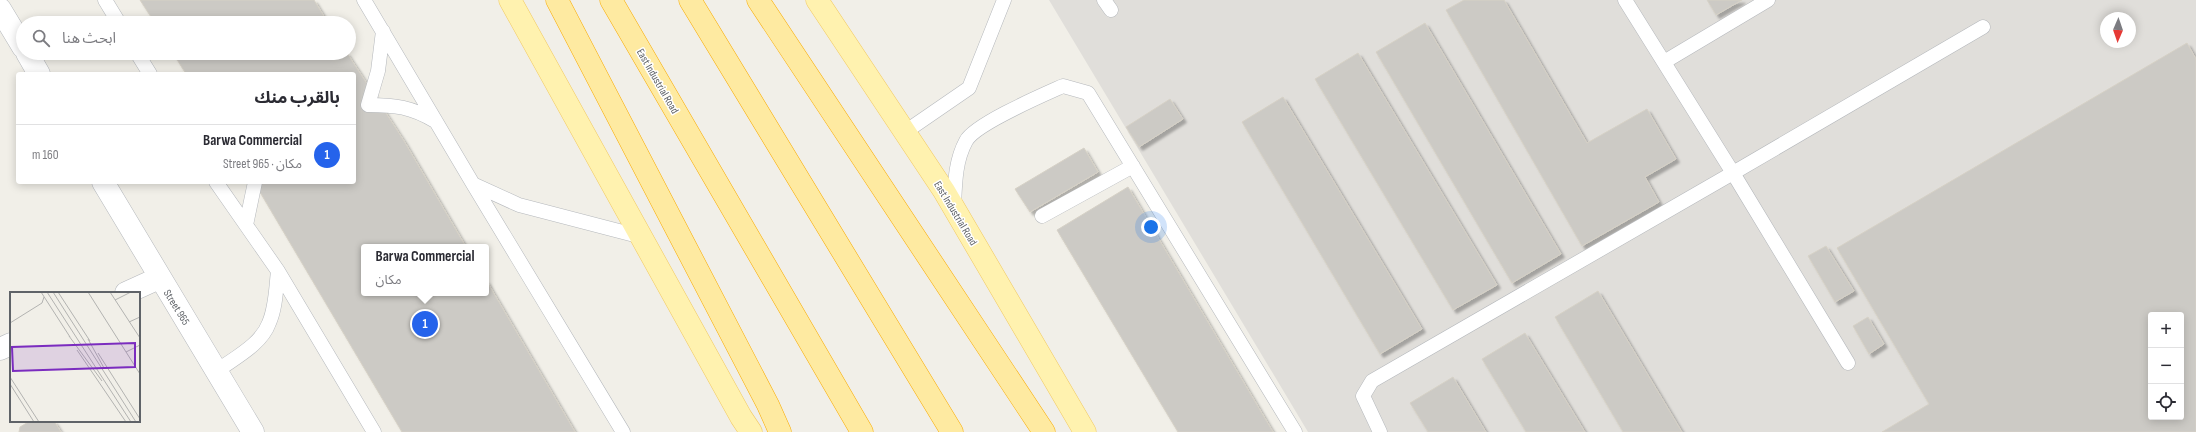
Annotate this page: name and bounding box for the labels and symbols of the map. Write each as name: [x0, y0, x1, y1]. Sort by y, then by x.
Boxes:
north arrow: [2100, 12, 2136, 48]
street label: East Industrial Road: [634, 47, 682, 116]
street label: East Industrial Road: [931, 179, 980, 248]
your location: [1141, 217, 1161, 237]
street label: Street 965: [161, 287, 192, 327]
inset map: [10, 292, 140, 422]
pin: 1: [412, 309, 438, 339]

